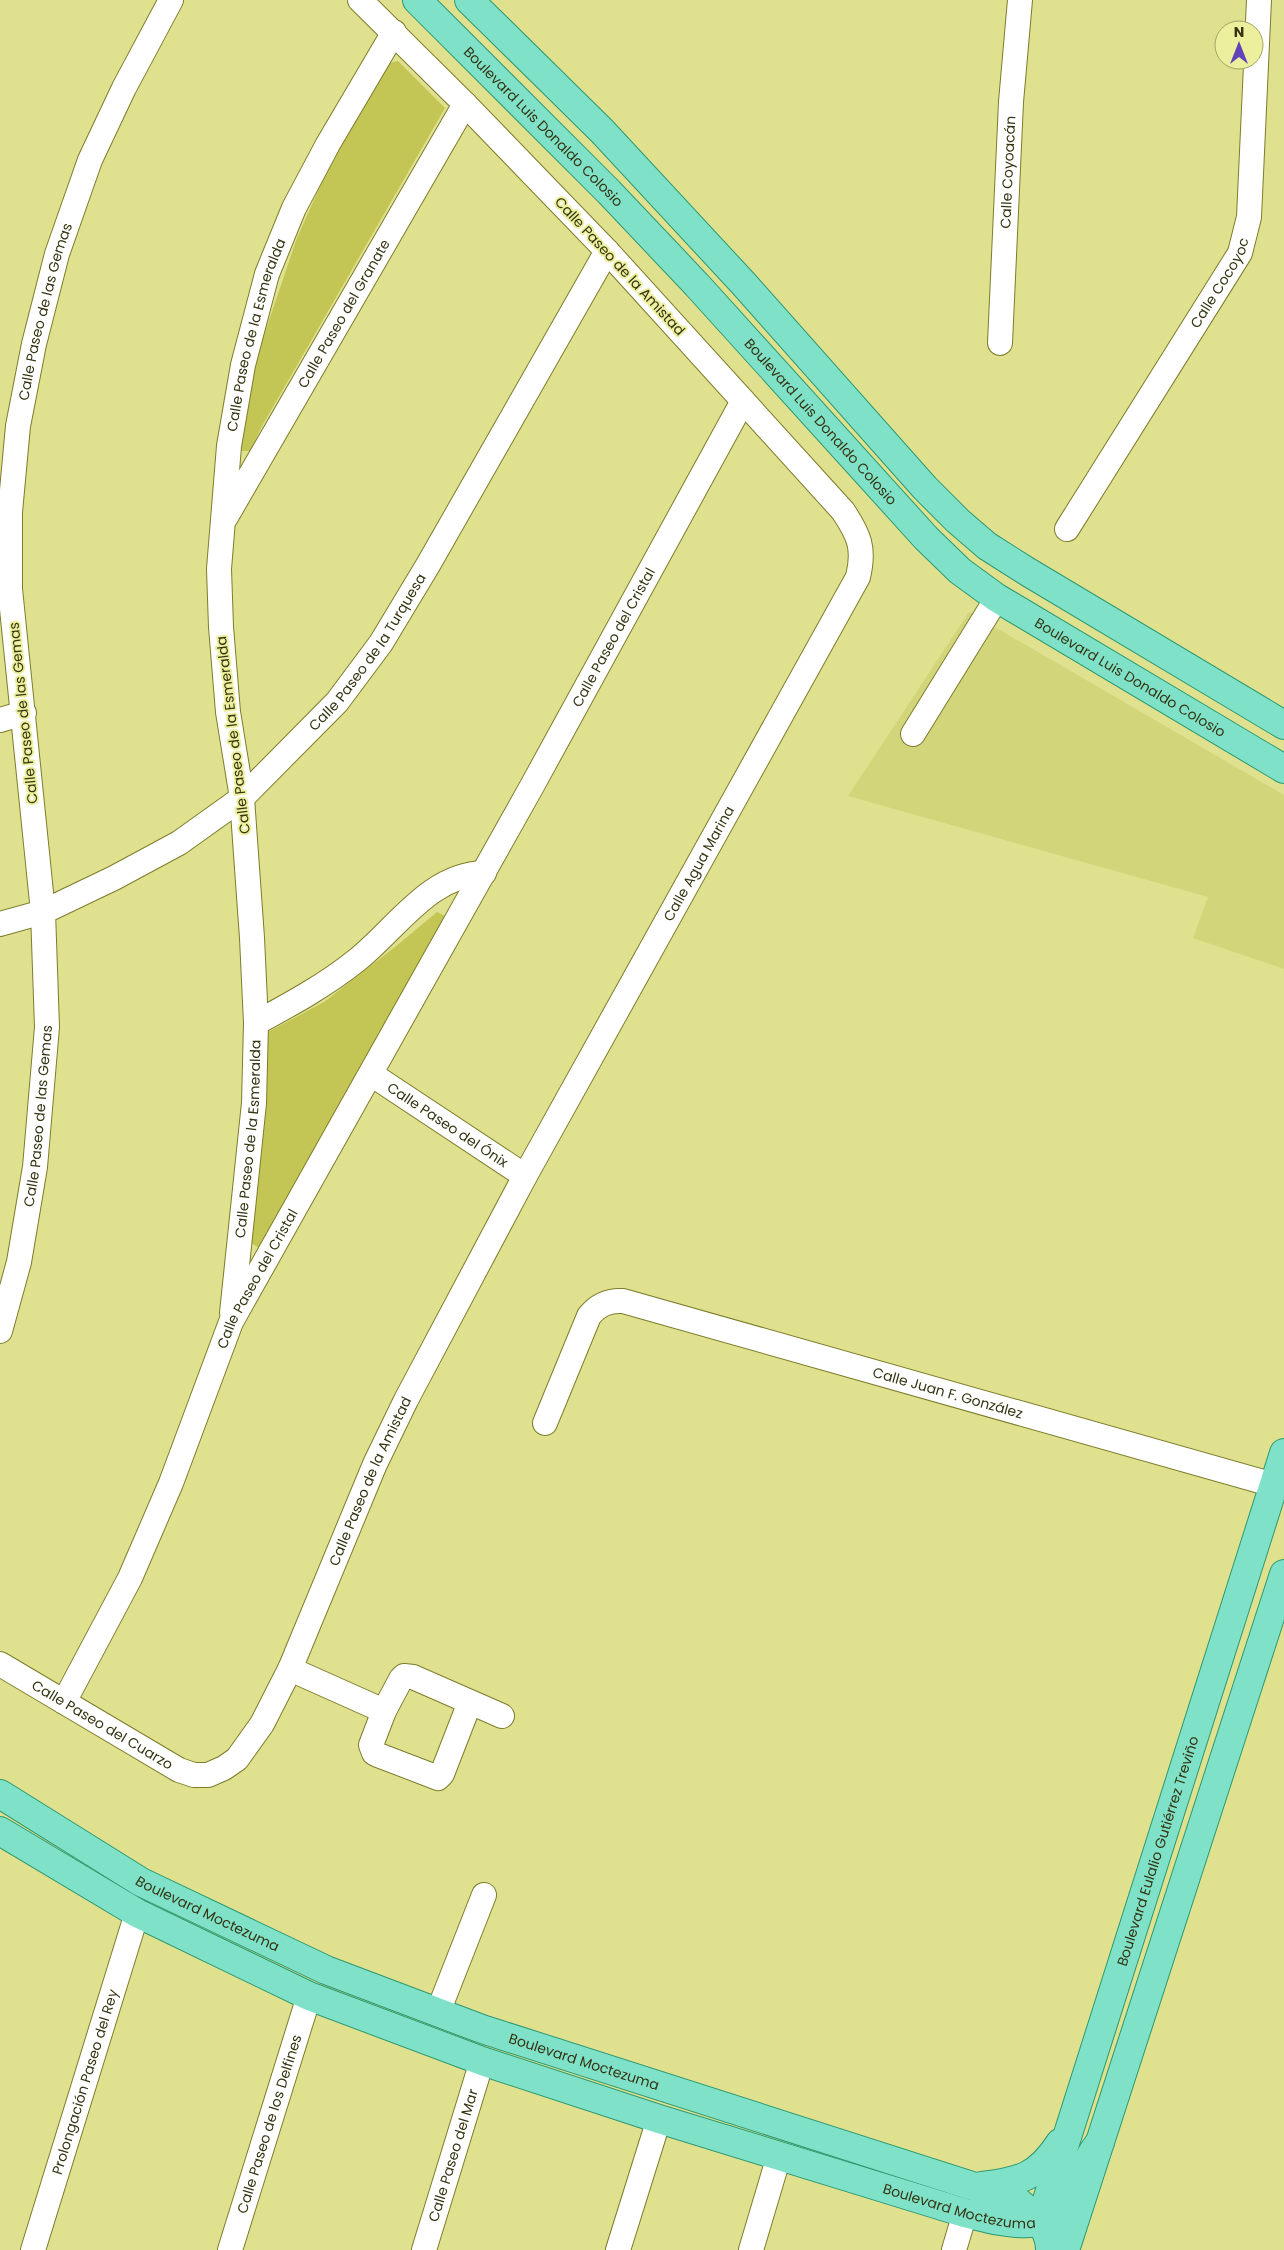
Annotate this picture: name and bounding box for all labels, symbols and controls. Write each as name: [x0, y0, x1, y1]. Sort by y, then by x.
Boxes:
north arrow: [1214, 20, 1264, 70]
text: N: [1234, 22, 1244, 42]
street label: Boulevard Luis Donaldo Colosio: [459, 42, 628, 211]
street label: Calle Coyoacán: [995, 115, 1020, 229]
street label: Calle Paseo de la Amistad: [550, 192, 690, 340]
street label: Calle Paseo de las Gemas: [13, 220, 77, 402]
street label: Calle Paseo de la Esmeralda: [222, 235, 291, 433]
street label: Calle Paseo del Granate: [293, 235, 395, 392]
street label: Calle Cocoyoc: [1185, 236, 1253, 332]
street label: Boulevard Luis Donaldo Colosio: [740, 334, 902, 510]
street label: Calle Paseo del Cristal: [567, 564, 660, 711]
street label: Calle Paseo de la Turquesa: [304, 569, 431, 735]
street label: Boulevard Luis Donaldo Colosio: [1031, 613, 1229, 742]
street label: Calle Paseo de las Gemas: [4, 621, 42, 805]
street label: Calle Paseo de la Esmeralda: [211, 635, 255, 835]
street label: Calle Agua Marina: [659, 802, 739, 925]
street label: Calle Paseo de las Gemas: [18, 1024, 57, 1208]
street label: Calle Paseo de la Esmeralda: [230, 1039, 266, 1239]
street label: Calle Paseo del Ónix: [383, 1077, 512, 1172]
street label: Calle Paseo del Cristal: [212, 1205, 303, 1352]
street label: Calle Juan F. González: [870, 1362, 1025, 1424]
street label: Calle Paseo de la Amistad: [324, 1393, 416, 1569]
street label: Calle Paseo del Cuarzo: [28, 1675, 177, 1774]
street label: Boulevard Eulalio Gutiérrez Treviño: [1112, 1733, 1204, 1969]
street label: Boulevard Moctezuma: [132, 1871, 283, 1956]
street label: Prolongación Paseo del Rey: [47, 1987, 123, 2177]
street label: Boulevard Moctezuma: [506, 2028, 662, 2095]
street label: Calle Paseo de los Delfines: [232, 2032, 306, 2216]
street label: Calle Paseo del Mar: [423, 2086, 483, 2224]
street label: Boulevard Moctezuma: [880, 2178, 1037, 2234]

